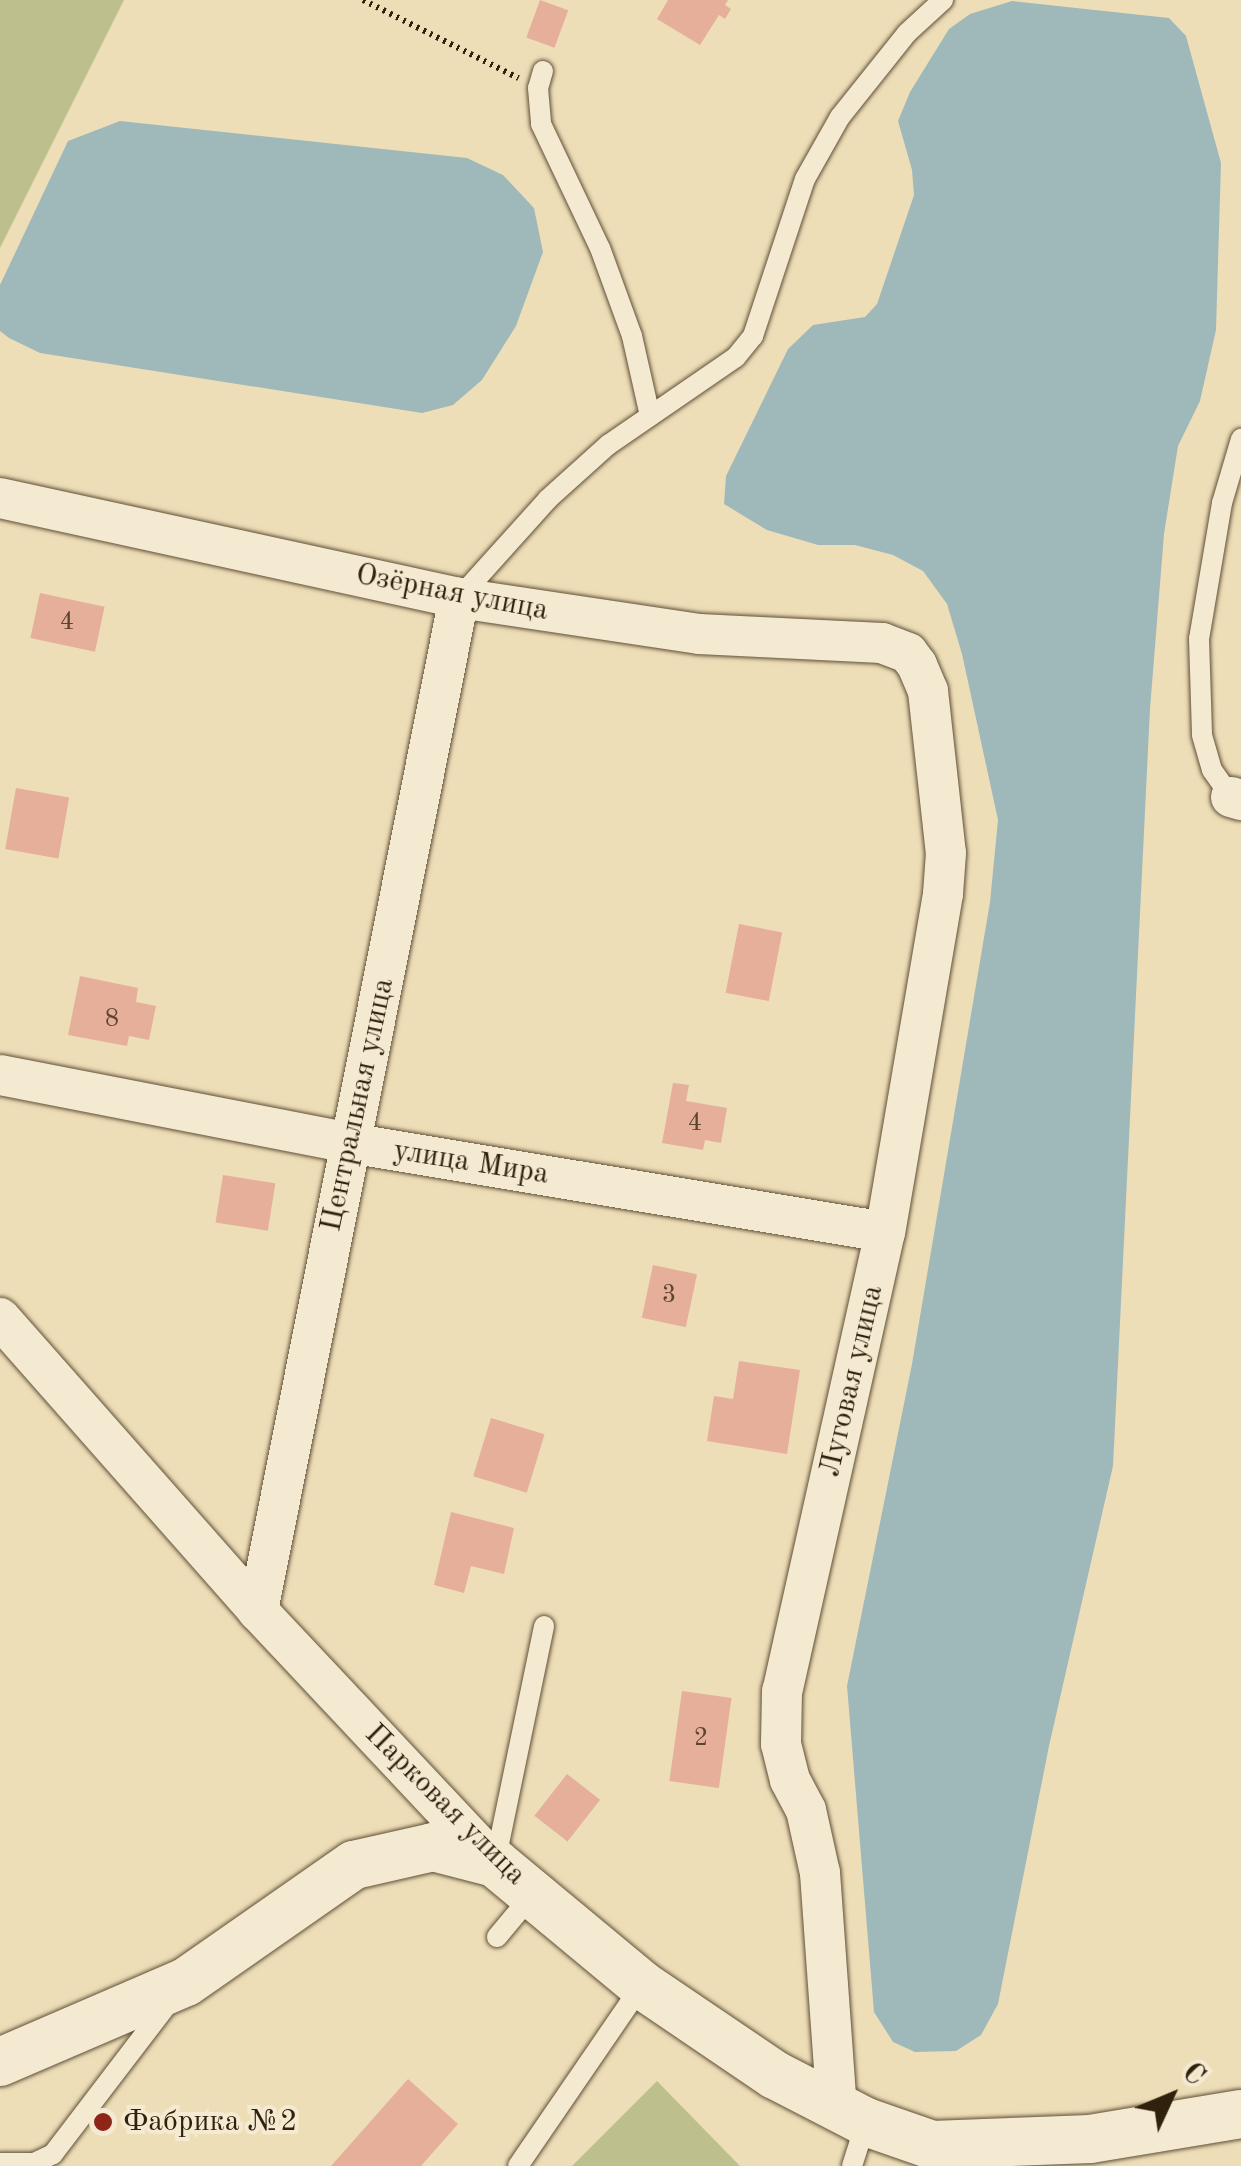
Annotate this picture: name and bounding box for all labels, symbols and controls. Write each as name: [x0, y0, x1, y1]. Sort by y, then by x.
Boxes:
street label: Озёрная улица: [353, 557, 551, 629]
house number: 4: [60, 608, 74, 638]
street label: Центральная улица: [314, 975, 402, 1235]
house number: 8: [105, 1005, 119, 1035]
house number: 4: [688, 1109, 702, 1139]
street label: улица Мира: [391, 1133, 551, 1193]
house number: 3: [662, 1281, 676, 1311]
street label: Луговая улица: [812, 1282, 892, 1480]
street label: Парковая улица: [357, 1717, 533, 1893]
house number: 2: [694, 1724, 708, 1754]
north arrow: [1121, 2046, 1221, 2146]
text: С: [1176, 2059, 1209, 2092]
place label: Фабрика №2: [123, 2104, 297, 2140]
marker: Фабрика №2: [92, 2111, 114, 2133]

